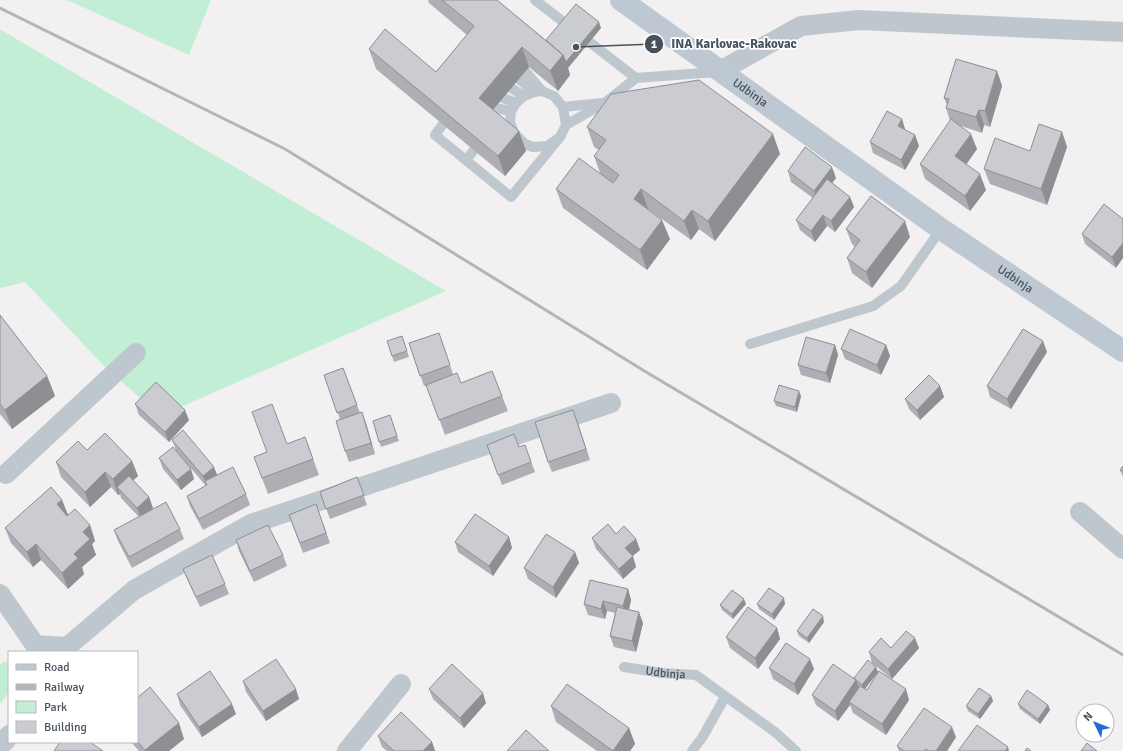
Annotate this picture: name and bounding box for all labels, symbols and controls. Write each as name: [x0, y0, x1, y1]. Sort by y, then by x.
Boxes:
callout: INA Karlovac-Rakovac: [644, 31, 805, 56]
text: INA Karlovac-Rakovac: [671, 36, 797, 52]
text: 1: [651, 37, 658, 52]
street label: Udbinja: [729, 75, 771, 111]
street label: Udbinja: [994, 262, 1036, 297]
legend: [8, 651, 138, 743]
text: Road: [44, 660, 70, 675]
street label: Udbinja: [644, 664, 686, 682]
text: Railway: [44, 680, 84, 695]
text: Park: [44, 700, 67, 715]
north arrow: [1075, 703, 1115, 743]
text: N: [1081, 709, 1095, 724]
text: Building: [44, 720, 87, 735]

